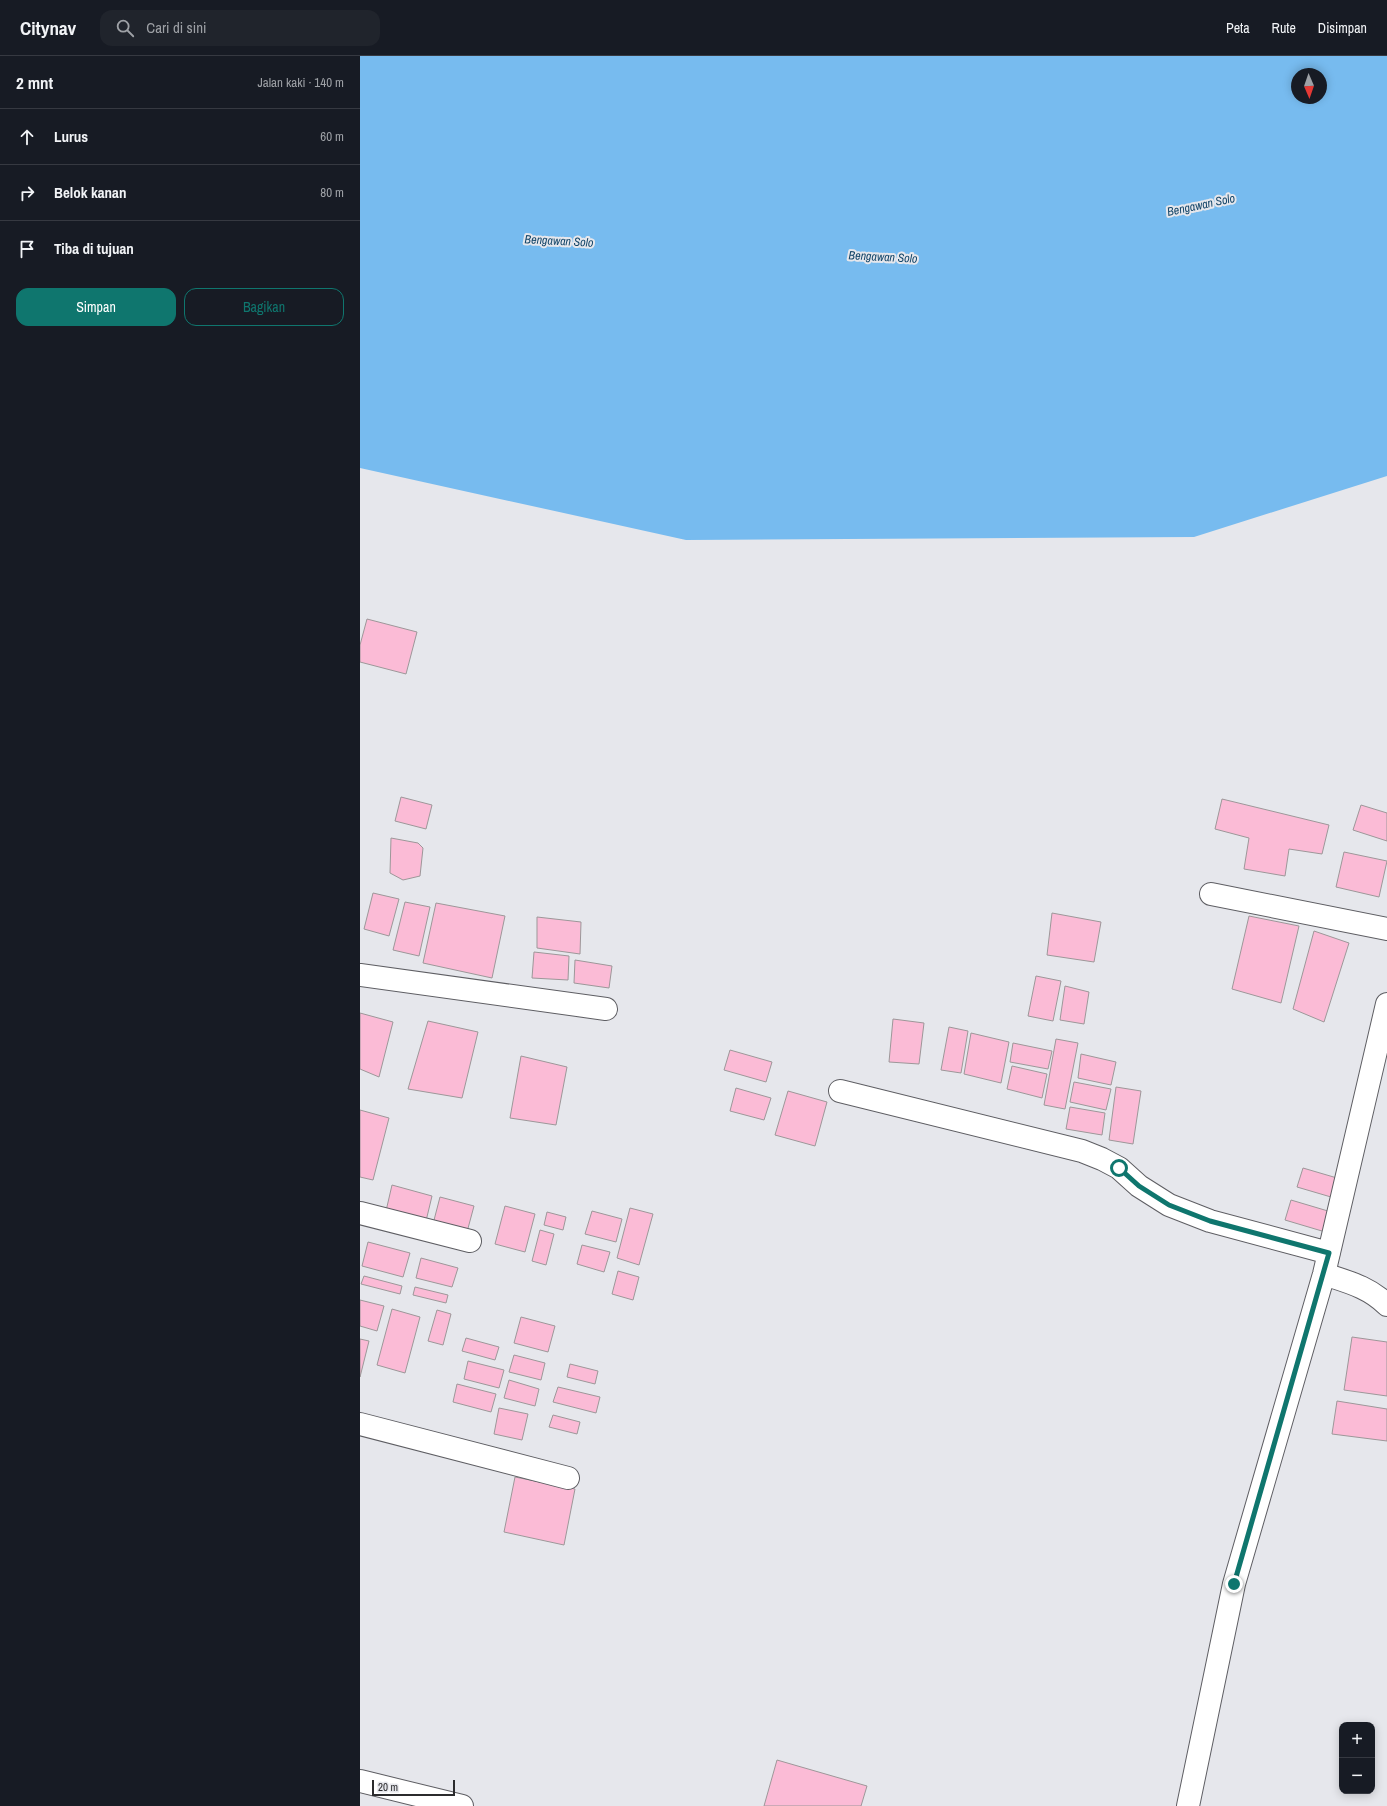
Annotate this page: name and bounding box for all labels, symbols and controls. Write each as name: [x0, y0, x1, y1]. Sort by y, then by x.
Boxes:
search box: [100, 10, 380, 46]
text: Citynav: [20, 15, 76, 41]
icon: search: [114, 17, 136, 39]
text: Cari di sini: [146, 17, 206, 38]
text: Peta: [1226, 19, 1250, 37]
text: Rute: [1272, 19, 1296, 37]
text: Disimpan: [1318, 19, 1367, 37]
north arrow: [1291, 68, 1327, 104]
text: 2 mnt: [16, 71, 53, 94]
text: Jalan kaki · 140 m: [257, 74, 344, 91]
icon: ahead: [16, 126, 38, 148]
text: Lurus: [54, 126, 88, 147]
text: 60 m: [320, 128, 344, 145]
icon: right: [16, 182, 38, 204]
text: Belok kanan: [54, 182, 126, 203]
text: 80 m: [320, 184, 344, 201]
water label: Bengawan Solo: [1166, 190, 1237, 220]
water label: Bengawan Solo: [524, 231, 594, 251]
icon: arrive: [16, 238, 38, 260]
text: Tiba di tujuan: [54, 238, 134, 259]
water label: Bengawan Solo: [848, 247, 918, 267]
button: Simpan: [16, 288, 176, 326]
button: Bagikan: [184, 288, 344, 326]
route start: [1110, 1159, 1128, 1177]
route end: [1225, 1575, 1243, 1593]
map controls: [1339, 1722, 1375, 1794]
button: +: [1339, 1722, 1375, 1758]
button: −: [1339, 1758, 1375, 1794]
scale bar: [372, 1778, 455, 1797]
text: 20 m: [378, 1780, 398, 1794]

